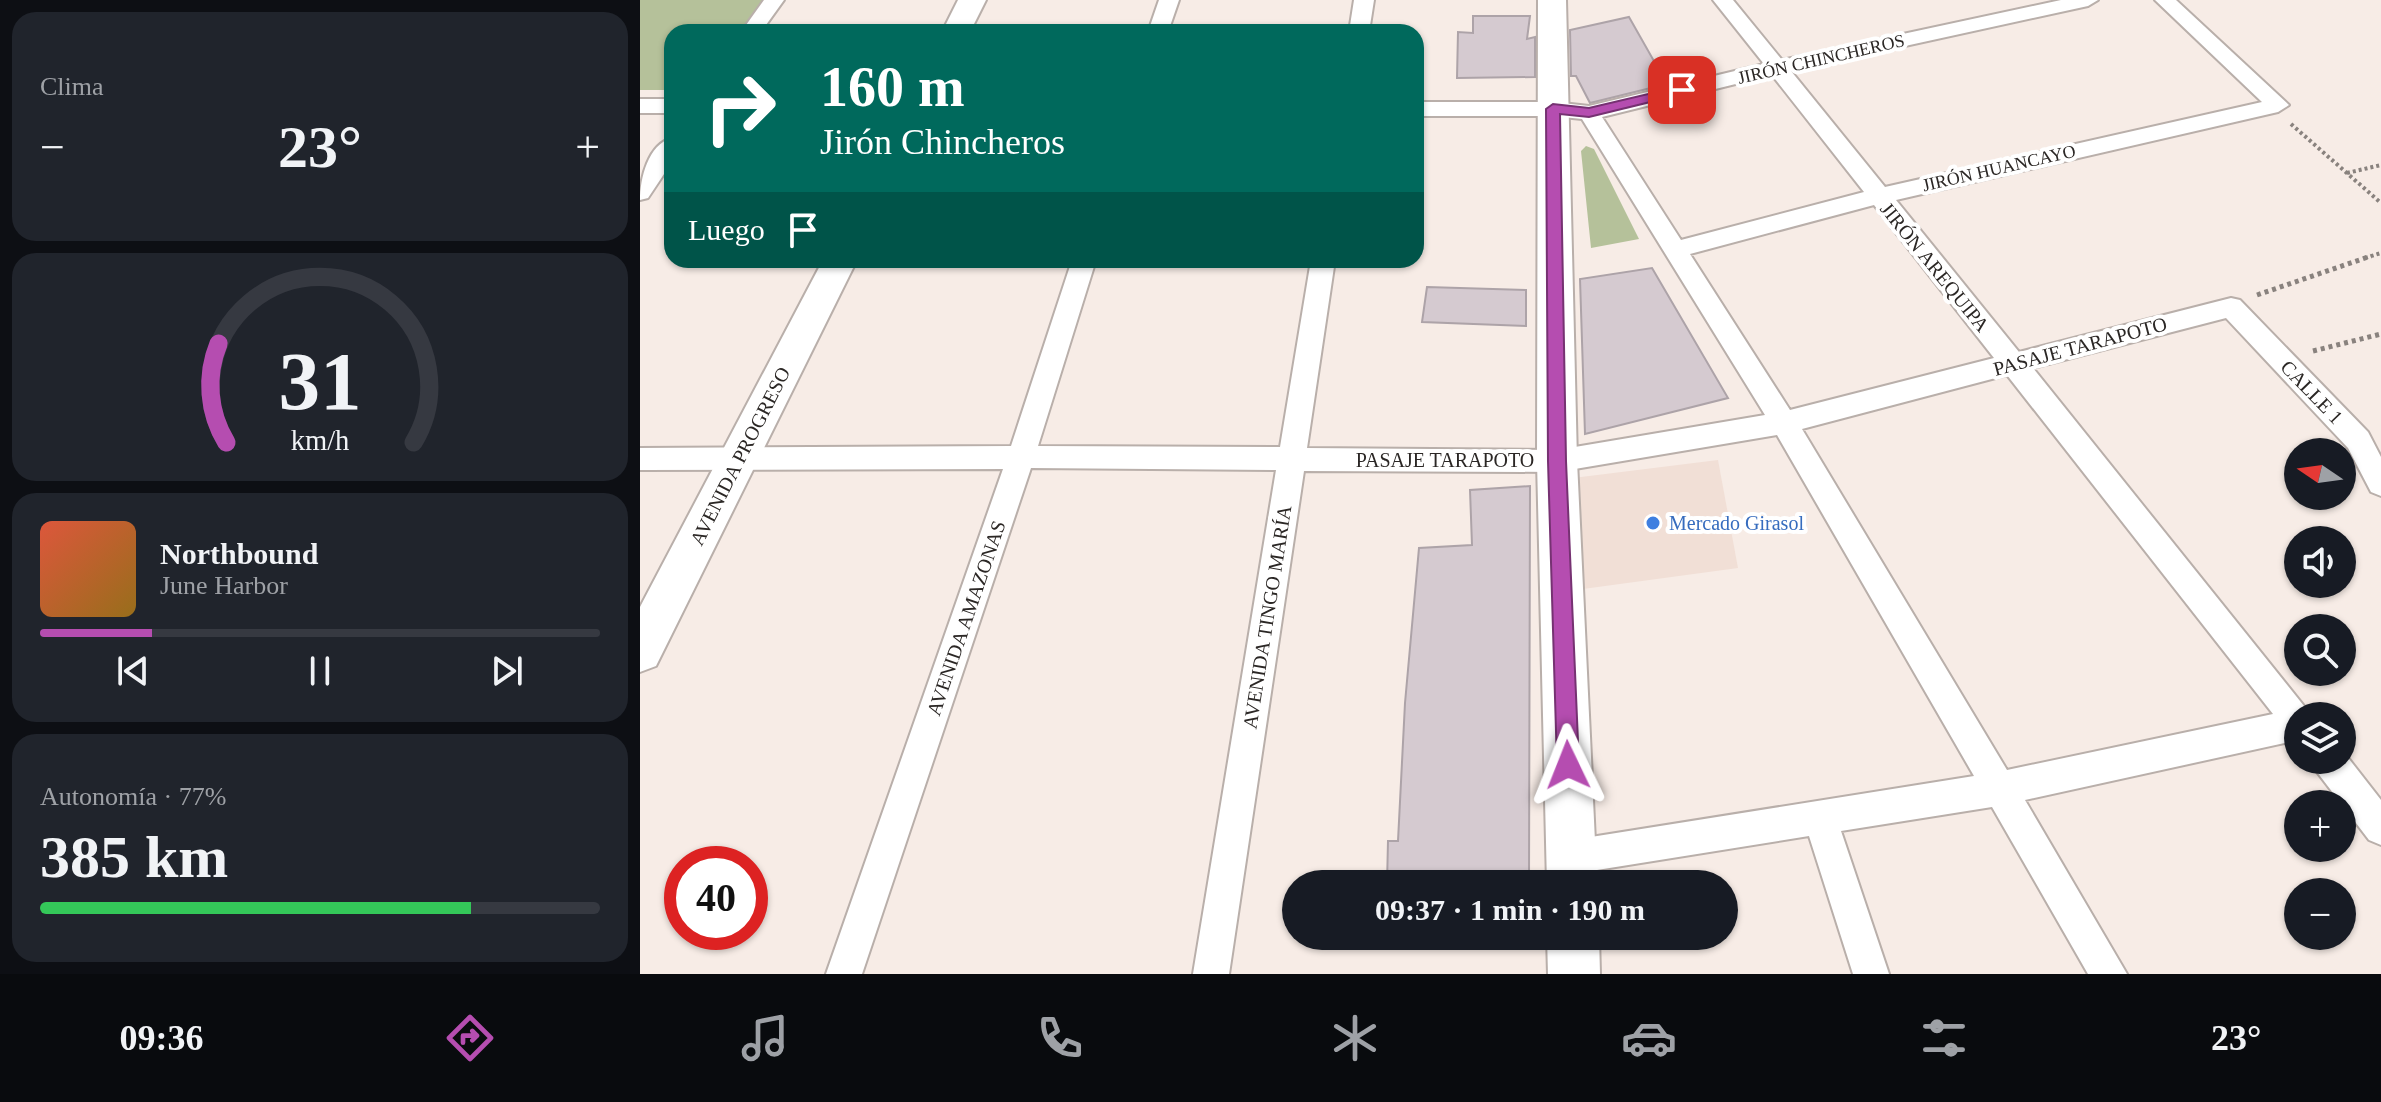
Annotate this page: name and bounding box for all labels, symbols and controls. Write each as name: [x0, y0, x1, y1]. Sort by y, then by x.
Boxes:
street label: JIRÓN CHINCHEROS: [1735, 29, 1906, 88]
icon: right: [688, 56, 792, 160]
text: 160 m: [820, 56, 965, 118]
pin: [1648, 56, 1716, 124]
icon: arrive: [1660, 68, 1704, 112]
text: Clima: [40, 72, 104, 101]
text: 23°: [278, 114, 362, 180]
text: Jirón Chincheros: [820, 122, 1065, 162]
text: −: [40, 123, 65, 172]
text: +: [575, 123, 600, 172]
street label: JIRÓN HUANCAYO: [1920, 140, 2078, 195]
street label: JIRÓN AREQUIPA: [1876, 197, 1995, 336]
icon: arrive: [781, 208, 825, 252]
text: Luego: [688, 213, 765, 246]
street label: PASAJE TARAPOTO: [1991, 312, 2169, 380]
text: 31: [278, 334, 362, 426]
street label: CALLE 1: [2276, 356, 2348, 428]
street label: AVENIDA PROGRESO: [686, 363, 794, 549]
text: km/h: [291, 425, 349, 456]
north arrow: [2284, 438, 2356, 510]
map controls: [2284, 438, 2356, 950]
street label: PASAJE TARAPOTO: [1356, 449, 1534, 471]
street label: AVENIDA TINGO MARÍA: [1238, 503, 1296, 730]
place label: Mercado Girasol: [1669, 512, 1804, 534]
marker: Mercado Girasol: [1644, 514, 1662, 532]
street label: AVENIDA AMAZONAS: [922, 518, 1010, 718]
button: sound: [2284, 526, 2356, 598]
text: Northbound: [160, 537, 318, 570]
text: June Harbor: [160, 571, 288, 600]
button: search: [2284, 614, 2356, 686]
icon: previous: [111, 649, 155, 693]
icon: pause: [298, 649, 342, 693]
icon: next: [485, 649, 529, 693]
button: layers: [2284, 702, 2356, 774]
position arrow: [1526, 723, 1610, 807]
text: Autonomía · 77%: [40, 782, 226, 811]
button: +: [2284, 790, 2356, 862]
text: 385 km: [40, 824, 228, 890]
speed limit sign: 40: [664, 846, 768, 950]
button: −: [2284, 878, 2356, 950]
text: 09:37 · 1 min · 190 m: [1375, 893, 1645, 926]
icon: directions: [442, 1010, 498, 1066]
icon: music: [737, 1010, 793, 1066]
icon: phone: [1032, 1010, 1088, 1066]
icon: climate: [1327, 1010, 1383, 1066]
icon: car: [1621, 1010, 1677, 1066]
icon: filters: [1916, 1010, 1972, 1066]
text: 09:36: [119, 1018, 203, 1058]
text: 23°: [2211, 1018, 2262, 1058]

